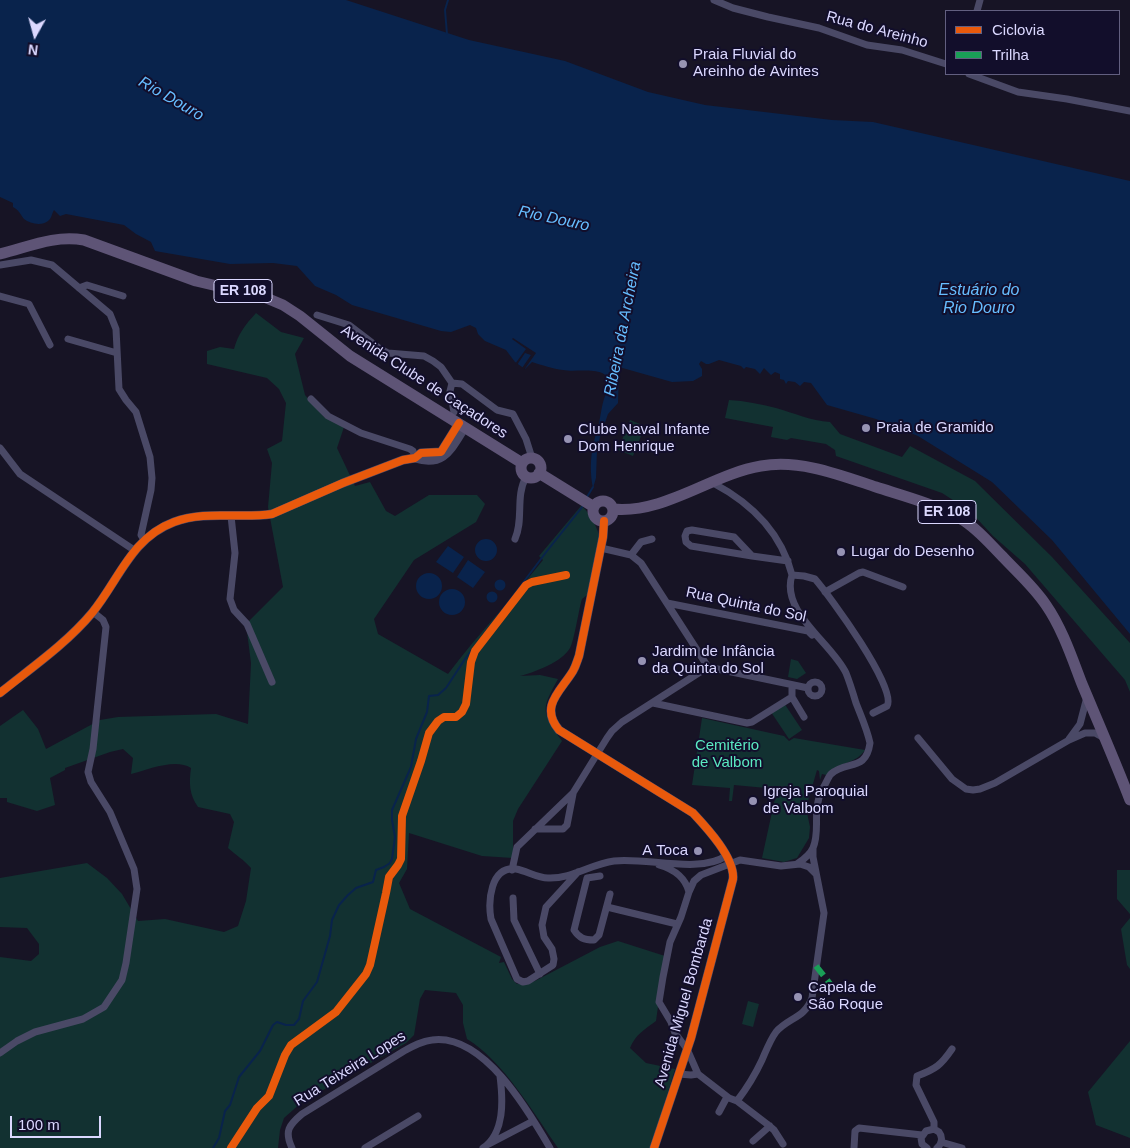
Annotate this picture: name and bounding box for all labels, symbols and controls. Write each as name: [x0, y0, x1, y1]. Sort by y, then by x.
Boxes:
street label: Rua do Areinho: [824, 8, 930, 52]
north arrow: [10, 10, 60, 60]
legend: [945, 10, 1120, 75]
text: Ciclovia: [992, 21, 1045, 38]
text: N: [27, 41, 39, 58]
place label: Praia Fluvial do Areinho de Avintes: [693, 46, 819, 81]
text: Trilha: [992, 46, 1029, 63]
marker: Praia Fluvial do Areinho de Avintes: [677, 58, 689, 70]
water label: Rio Douro: [135, 73, 207, 125]
water label: Rio Douro: [517, 202, 591, 236]
water label: Ribeira da Archeira: [601, 260, 645, 398]
road number: ER 108: [214, 280, 272, 302]
water label: Estuário do Rio Douro: [939, 281, 1019, 319]
street label: Avenida Clube de Caçadores: [337, 321, 511, 443]
place label: Praia de Gramido: [876, 419, 994, 437]
place label: Clube Naval Infante Dom Henrique: [578, 421, 710, 456]
marker: Praia de Gramido: [860, 422, 872, 434]
marker: Clube Naval Infante Dom Henrique: [562, 433, 574, 445]
road number: ER 108: [918, 501, 976, 524]
place label: Lugar do Desenho: [851, 543, 974, 561]
marker: Lugar do Desenho: [835, 546, 847, 558]
street label: Rua Quinta do Sol: [684, 583, 808, 627]
place label: Jardim de Infância da Quinta do Sol: [652, 643, 775, 678]
marker: Jardim de Infância da Quinta do Sol: [636, 655, 648, 667]
park label: Cemitério de Valbom: [692, 737, 762, 772]
place label: Igreja Paroquial de Valbom: [763, 783, 868, 818]
marker: Igreja Paroquial de Valbom: [747, 795, 759, 807]
place label: A Toca: [642, 842, 688, 860]
marker: A Toca: [692, 845, 704, 857]
street label: Avenida Miguel Bombarda: [651, 916, 717, 1090]
place label: Capela de São Roque: [808, 979, 883, 1014]
marker: Capela de São Roque: [792, 991, 804, 1003]
street label: Rua Teixeira Lopes: [291, 1027, 409, 1111]
scale bar: [12, 1106, 104, 1138]
text: 100 m: [18, 1116, 60, 1133]

